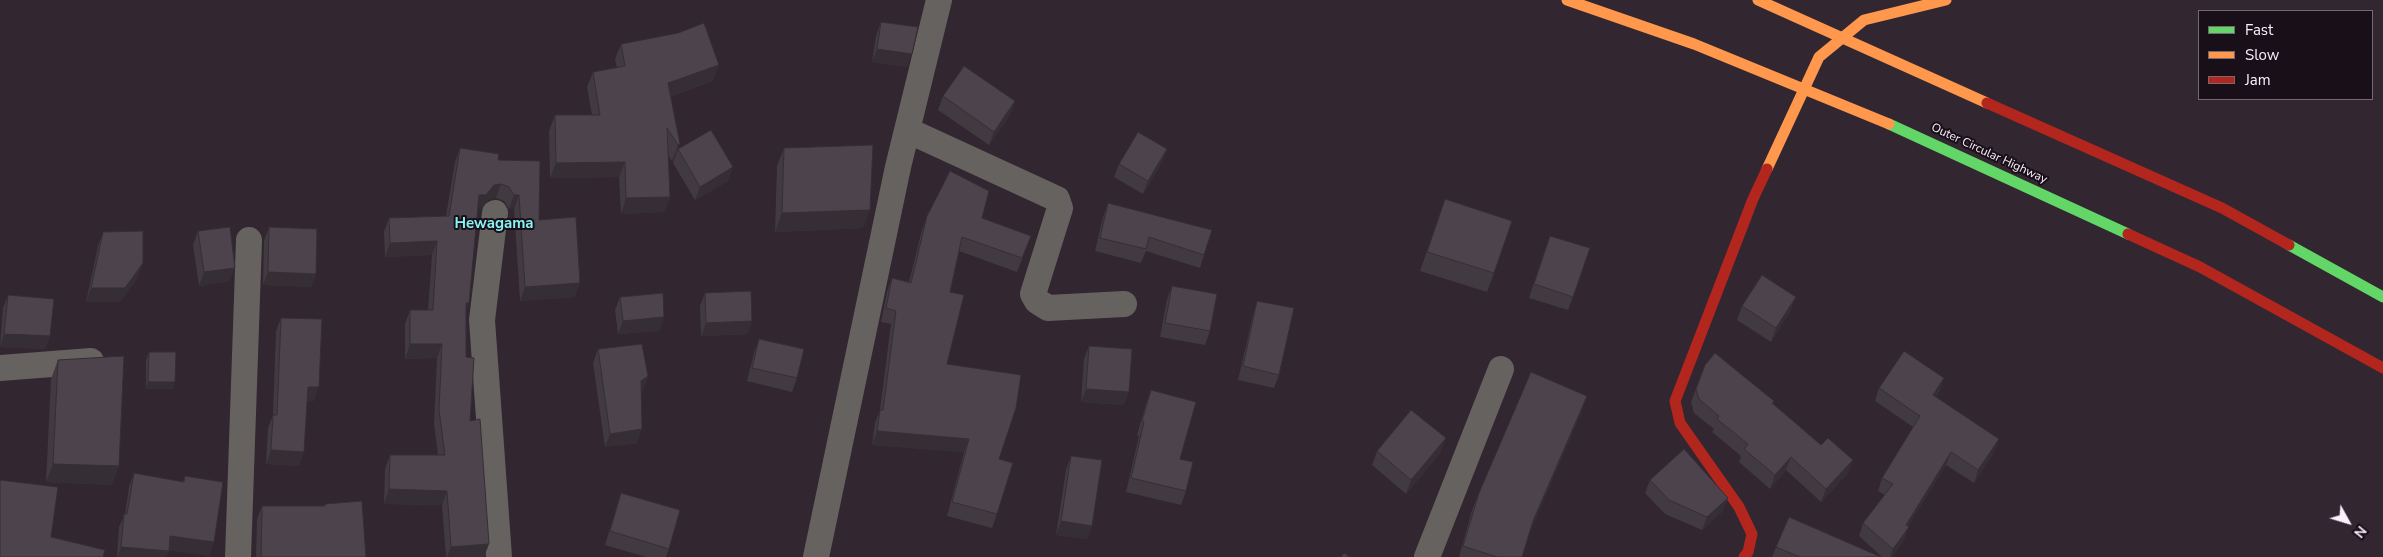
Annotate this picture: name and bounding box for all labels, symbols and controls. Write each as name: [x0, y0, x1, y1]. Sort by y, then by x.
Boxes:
legend: [2198, 10, 2373, 100]
text: Fast: [2245, 20, 2273, 40]
text: Slow: [2245, 45, 2279, 65]
text: Jam: [2245, 70, 2271, 90]
street label: Outer Circular Highway: [1929, 121, 2049, 187]
district label: Hewagama: [454, 215, 534, 233]
north arrow: [2323, 497, 2373, 547]
text: N: [2349, 522, 2371, 542]

